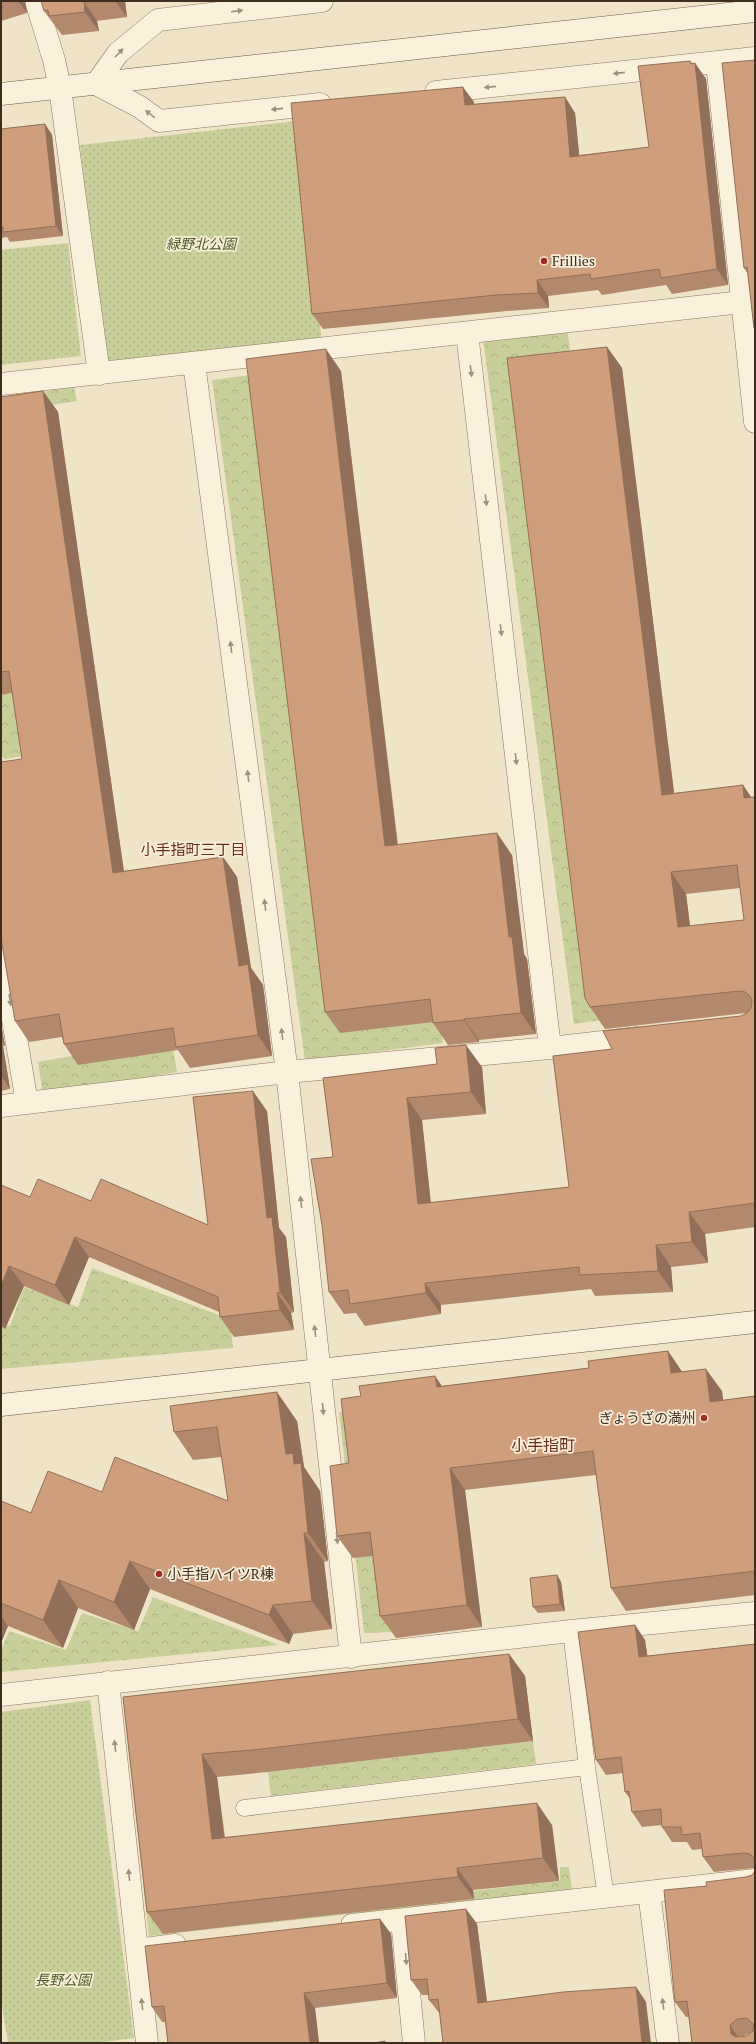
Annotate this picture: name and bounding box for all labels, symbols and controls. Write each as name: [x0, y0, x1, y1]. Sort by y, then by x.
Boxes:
one-way arrow: [230, 8, 243, 14]
one-way arrow: [115, 48, 124, 58]
one-way arrow: [613, 70, 625, 76]
one-way arrow: [484, 83, 496, 90]
one-way arrow: [271, 106, 283, 112]
one-way arrow: [144, 110, 155, 118]
park label: 緑野北公園: [166, 234, 238, 253]
place label: Frillies: [552, 251, 595, 270]
marker: Frillies: [539, 256, 549, 266]
one-way arrow: [468, 365, 474, 377]
one-way arrow: [483, 494, 489, 506]
one-way arrow: [498, 624, 504, 636]
one-way arrow: [228, 641, 234, 653]
one-way arrow: [513, 753, 519, 765]
one-way arrow: [245, 770, 251, 782]
district label: 小手指町三丁目: [140, 839, 246, 859]
one-way arrow: [262, 899, 268, 911]
one-way arrow: [7, 994, 13, 1006]
one-way arrow: [279, 1028, 285, 1040]
one-way arrow: [298, 1196, 304, 1208]
one-way arrow: [312, 1325, 318, 1337]
one-way arrow: [319, 1403, 326, 1415]
place label: ぎょうざの満州: [599, 1408, 696, 1427]
marker: ぎょうざの満州: [699, 1413, 709, 1423]
district label: 小手指町: [511, 1434, 575, 1456]
one-way arrow: [334, 1532, 340, 1544]
place label: 小手指ハイツR棟: [167, 1564, 274, 1583]
marker: 小手指ハイツR棟: [154, 1569, 164, 1579]
one-way arrow: [112, 1740, 118, 1752]
one-way arrow: [125, 1869, 132, 1881]
one-way arrow: [403, 1953, 409, 1965]
park label: 長野公園: [35, 1970, 93, 1989]
one-way arrow: [139, 1998, 146, 2010]
one-way arrow: [660, 1998, 666, 2010]

